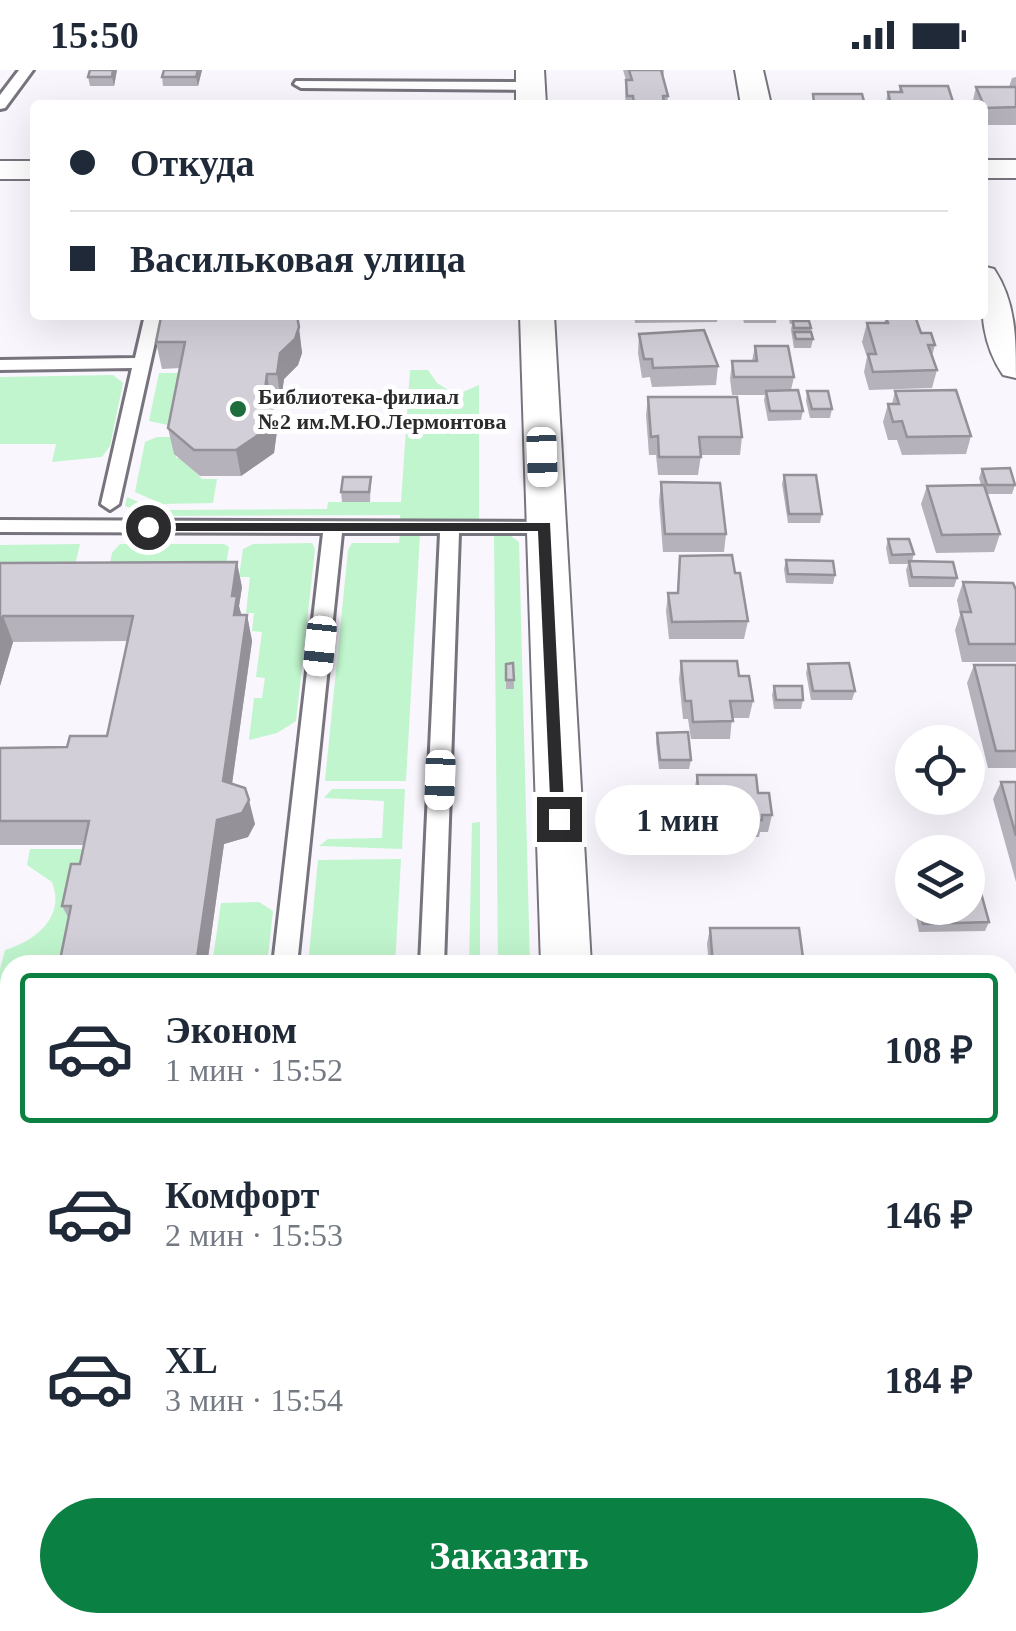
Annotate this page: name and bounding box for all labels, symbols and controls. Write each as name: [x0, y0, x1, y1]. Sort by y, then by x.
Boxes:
text: 15:50: [50, 14, 139, 56]
text: Откуда: [130, 142, 254, 184]
text: Васильковая улица: [130, 238, 466, 280]
place label: Библиотека-филиал №2 им.М.Ю.Лермонтова: [258, 384, 506, 434]
marker: Библиотека-филиал №2 им.М.Ю.Лермонтова: [227, 398, 249, 420]
car: [526, 426, 558, 488]
route start: [126, 505, 171, 550]
car: [302, 615, 338, 677]
map controls: [895, 725, 985, 925]
button: locate: [895, 725, 985, 815]
car: [424, 749, 456, 811]
callout: 1 мин: [594, 784, 759, 854]
route end: [537, 797, 582, 842]
text: 1 мин: [636, 802, 719, 838]
button: layers: [895, 835, 985, 925]
icon: car: [45, 1003, 135, 1093]
text: Эконом: [165, 1009, 297, 1051]
text: 108 ₽: [884, 1029, 973, 1071]
text: 1 мин · 15:52: [165, 1052, 343, 1088]
icon: car: [45, 1168, 135, 1258]
text: Комфорт: [165, 1174, 319, 1216]
text: 146 ₽: [884, 1194, 973, 1236]
text: 2 мин · 15:53: [165, 1217, 343, 1253]
icon: car: [45, 1333, 135, 1423]
text: XL: [165, 1339, 218, 1381]
text: 184 ₽: [884, 1359, 973, 1401]
text: 3 мин · 15:54: [165, 1382, 343, 1418]
button: Заказать: [40, 1498, 978, 1613]

